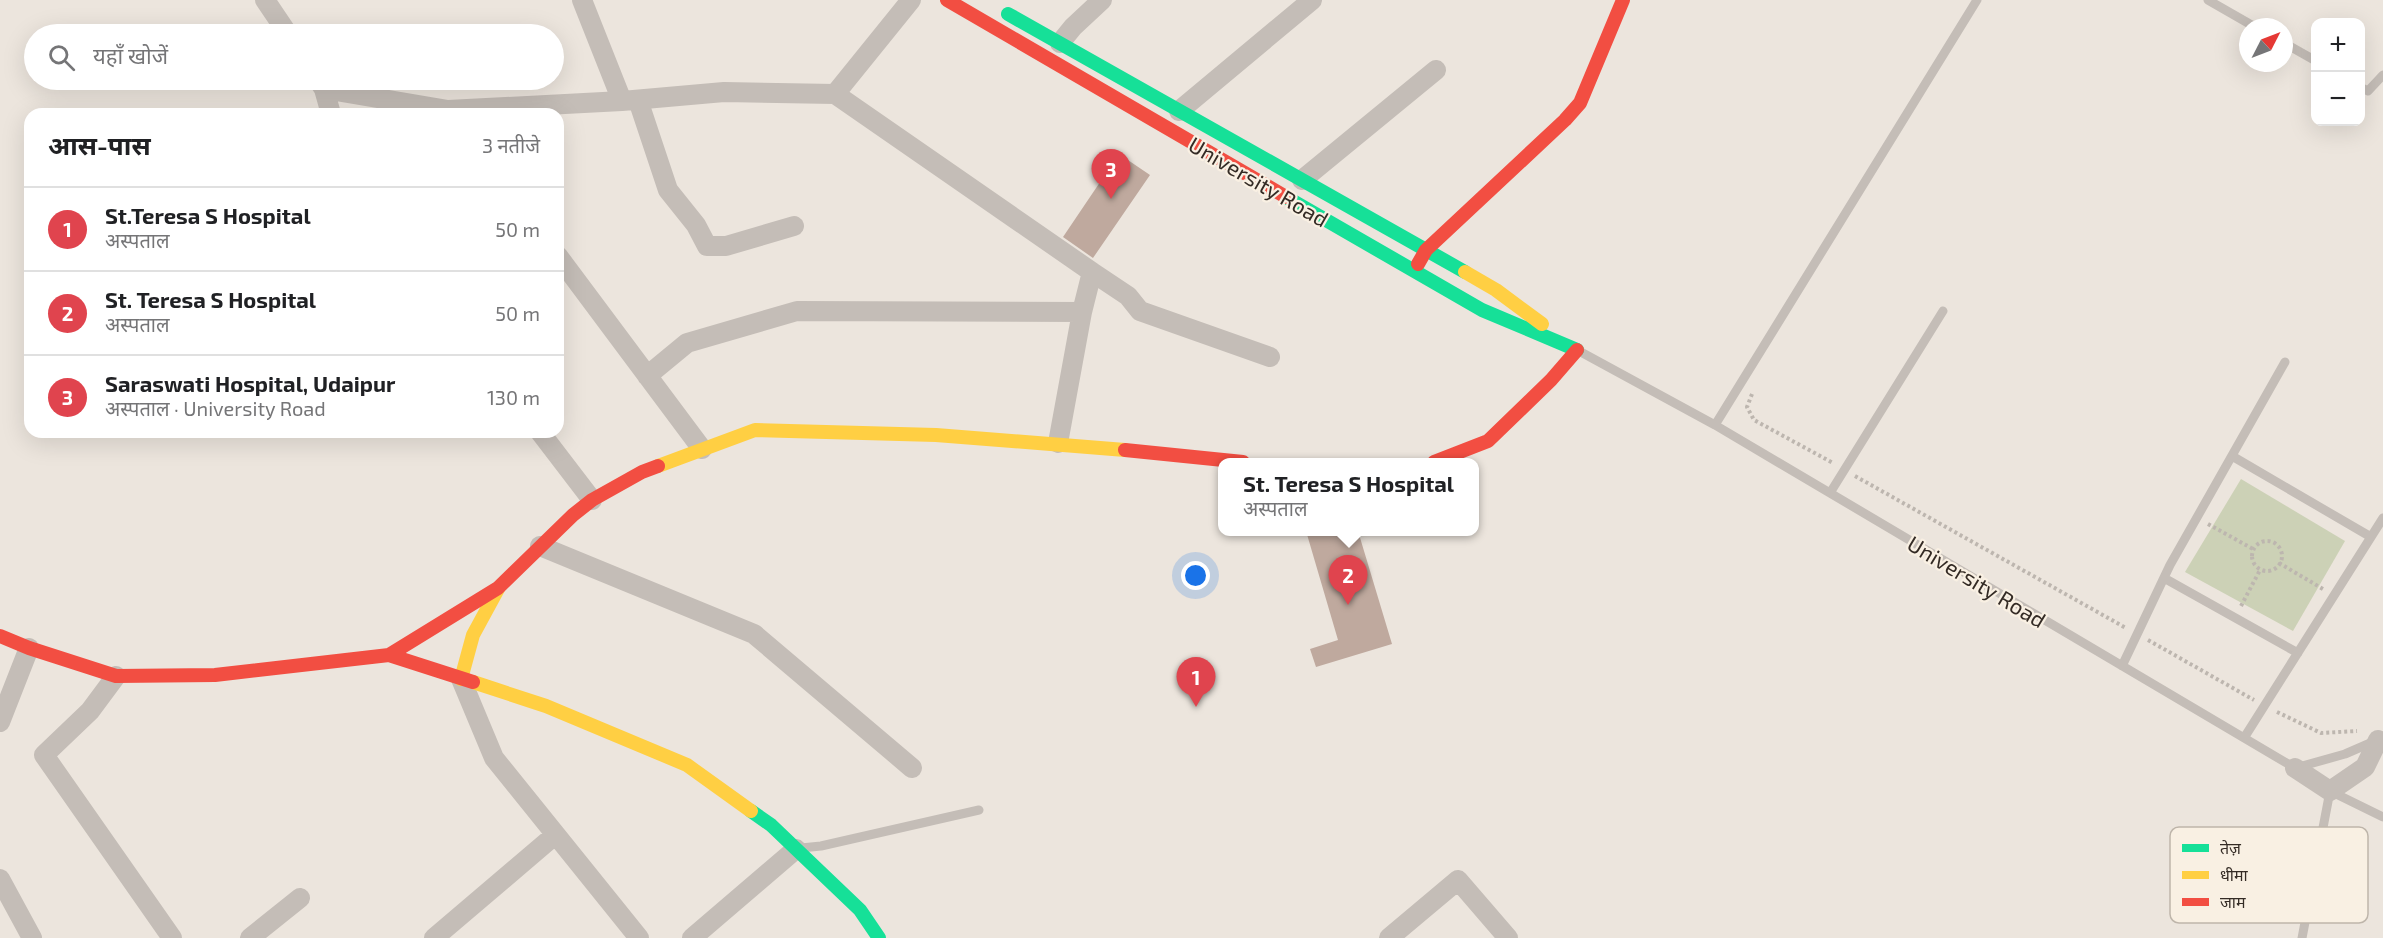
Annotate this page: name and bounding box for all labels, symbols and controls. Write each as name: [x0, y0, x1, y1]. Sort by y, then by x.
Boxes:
north arrow: [2239, 18, 2293, 72]
map controls: [2311, 18, 2365, 126]
button: +: [2311, 18, 2365, 72]
search box: [24, 24, 564, 90]
icon: search: [45, 41, 78, 74]
text: यहाँ खोजें: [93, 42, 168, 68]
button: −: [2311, 72, 2365, 126]
text: आस-पास: [48, 129, 151, 160]
street label: University Road: [1185, 131, 1333, 231]
text: 3 नतीजे: [482, 133, 540, 157]
pin: 3: [1092, 150, 1130, 199]
text: St.Teresa S Hospital: [105, 202, 311, 228]
text: 1: [63, 217, 72, 241]
text: 50 m: [495, 217, 540, 241]
text: अस्पताल: [105, 228, 170, 252]
text: St. Teresa S Hospital: [105, 286, 316, 312]
text: 2: [62, 301, 73, 325]
text: 50 m: [495, 301, 540, 325]
text: अस्पताल: [105, 312, 170, 336]
text: Saraswati Hospital, Udaipur: [105, 370, 395, 396]
text: 3: [62, 385, 73, 409]
text: 130 m: [487, 385, 540, 409]
text: अस्पताल · University Road: [105, 396, 326, 420]
popup: [1218, 458, 1479, 536]
text: St. Teresa S Hospital: [1243, 470, 1454, 496]
text: अस्पताल: [1243, 496, 1308, 520]
street label: University Road: [1903, 529, 2051, 633]
pin: 2: [1328, 556, 1368, 605]
your location: [1181, 561, 1210, 590]
pin: 1: [1176, 658, 1216, 707]
legend: [2170, 827, 2368, 923]
text: तेज़: [2220, 838, 2242, 857]
text: धीमा: [2220, 865, 2249, 884]
text: जाम: [2220, 892, 2246, 911]

